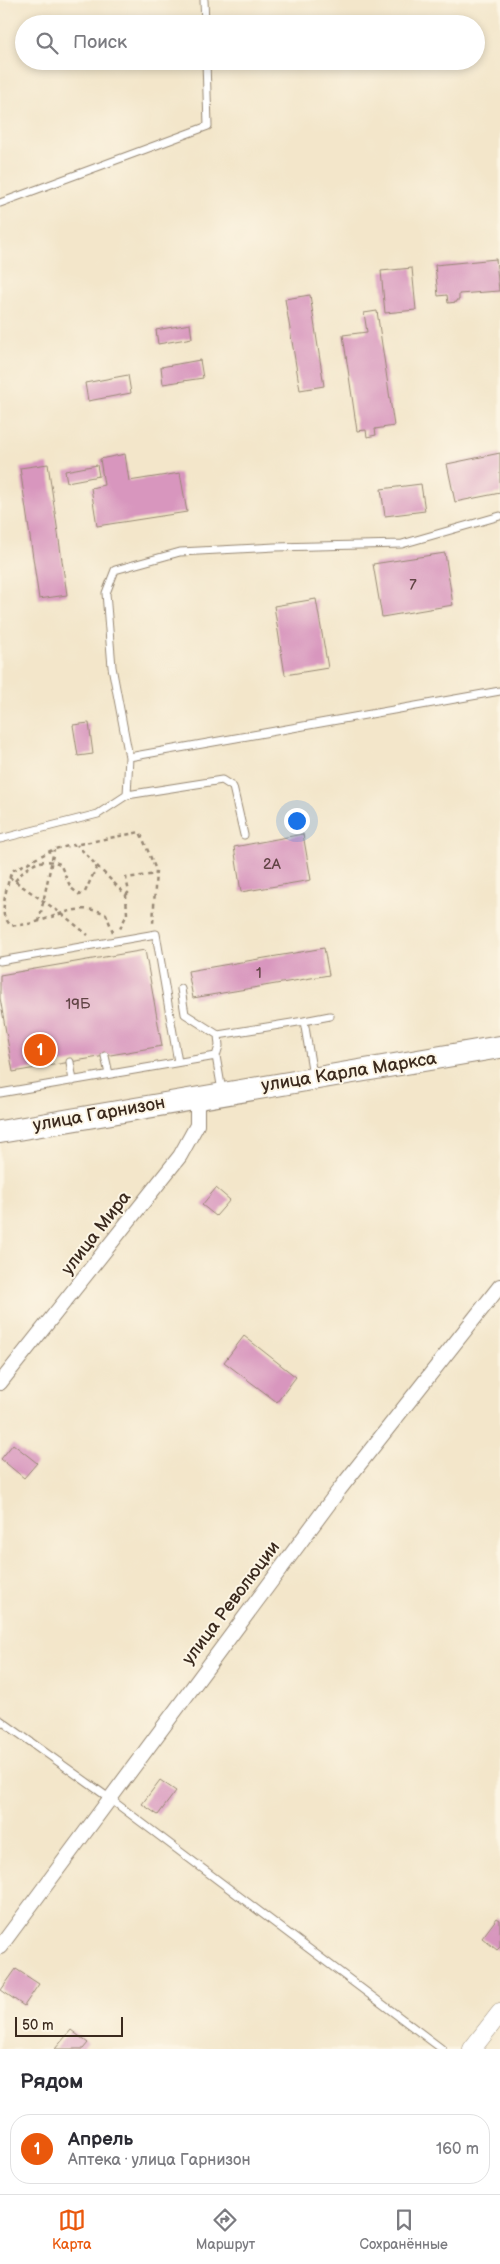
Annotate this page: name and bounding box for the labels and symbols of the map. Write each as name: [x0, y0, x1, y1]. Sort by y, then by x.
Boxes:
house number: 7: [409, 576, 417, 595]
your location: [284, 808, 310, 834]
house number: 2А: [263, 855, 282, 874]
house number: 1: [256, 964, 262, 983]
house number: 19Б: [66, 995, 91, 1014]
pin: 1: [24, 1031, 56, 1069]
street label: улица Карла Маркса: [260, 1048, 438, 1096]
street label: улица Гарнизон: [31, 1092, 167, 1136]
street label: улица Мира: [57, 1187, 135, 1279]
street label: улица Революции: [178, 1537, 284, 1669]
scale bar: [15, 2014, 122, 2037]

